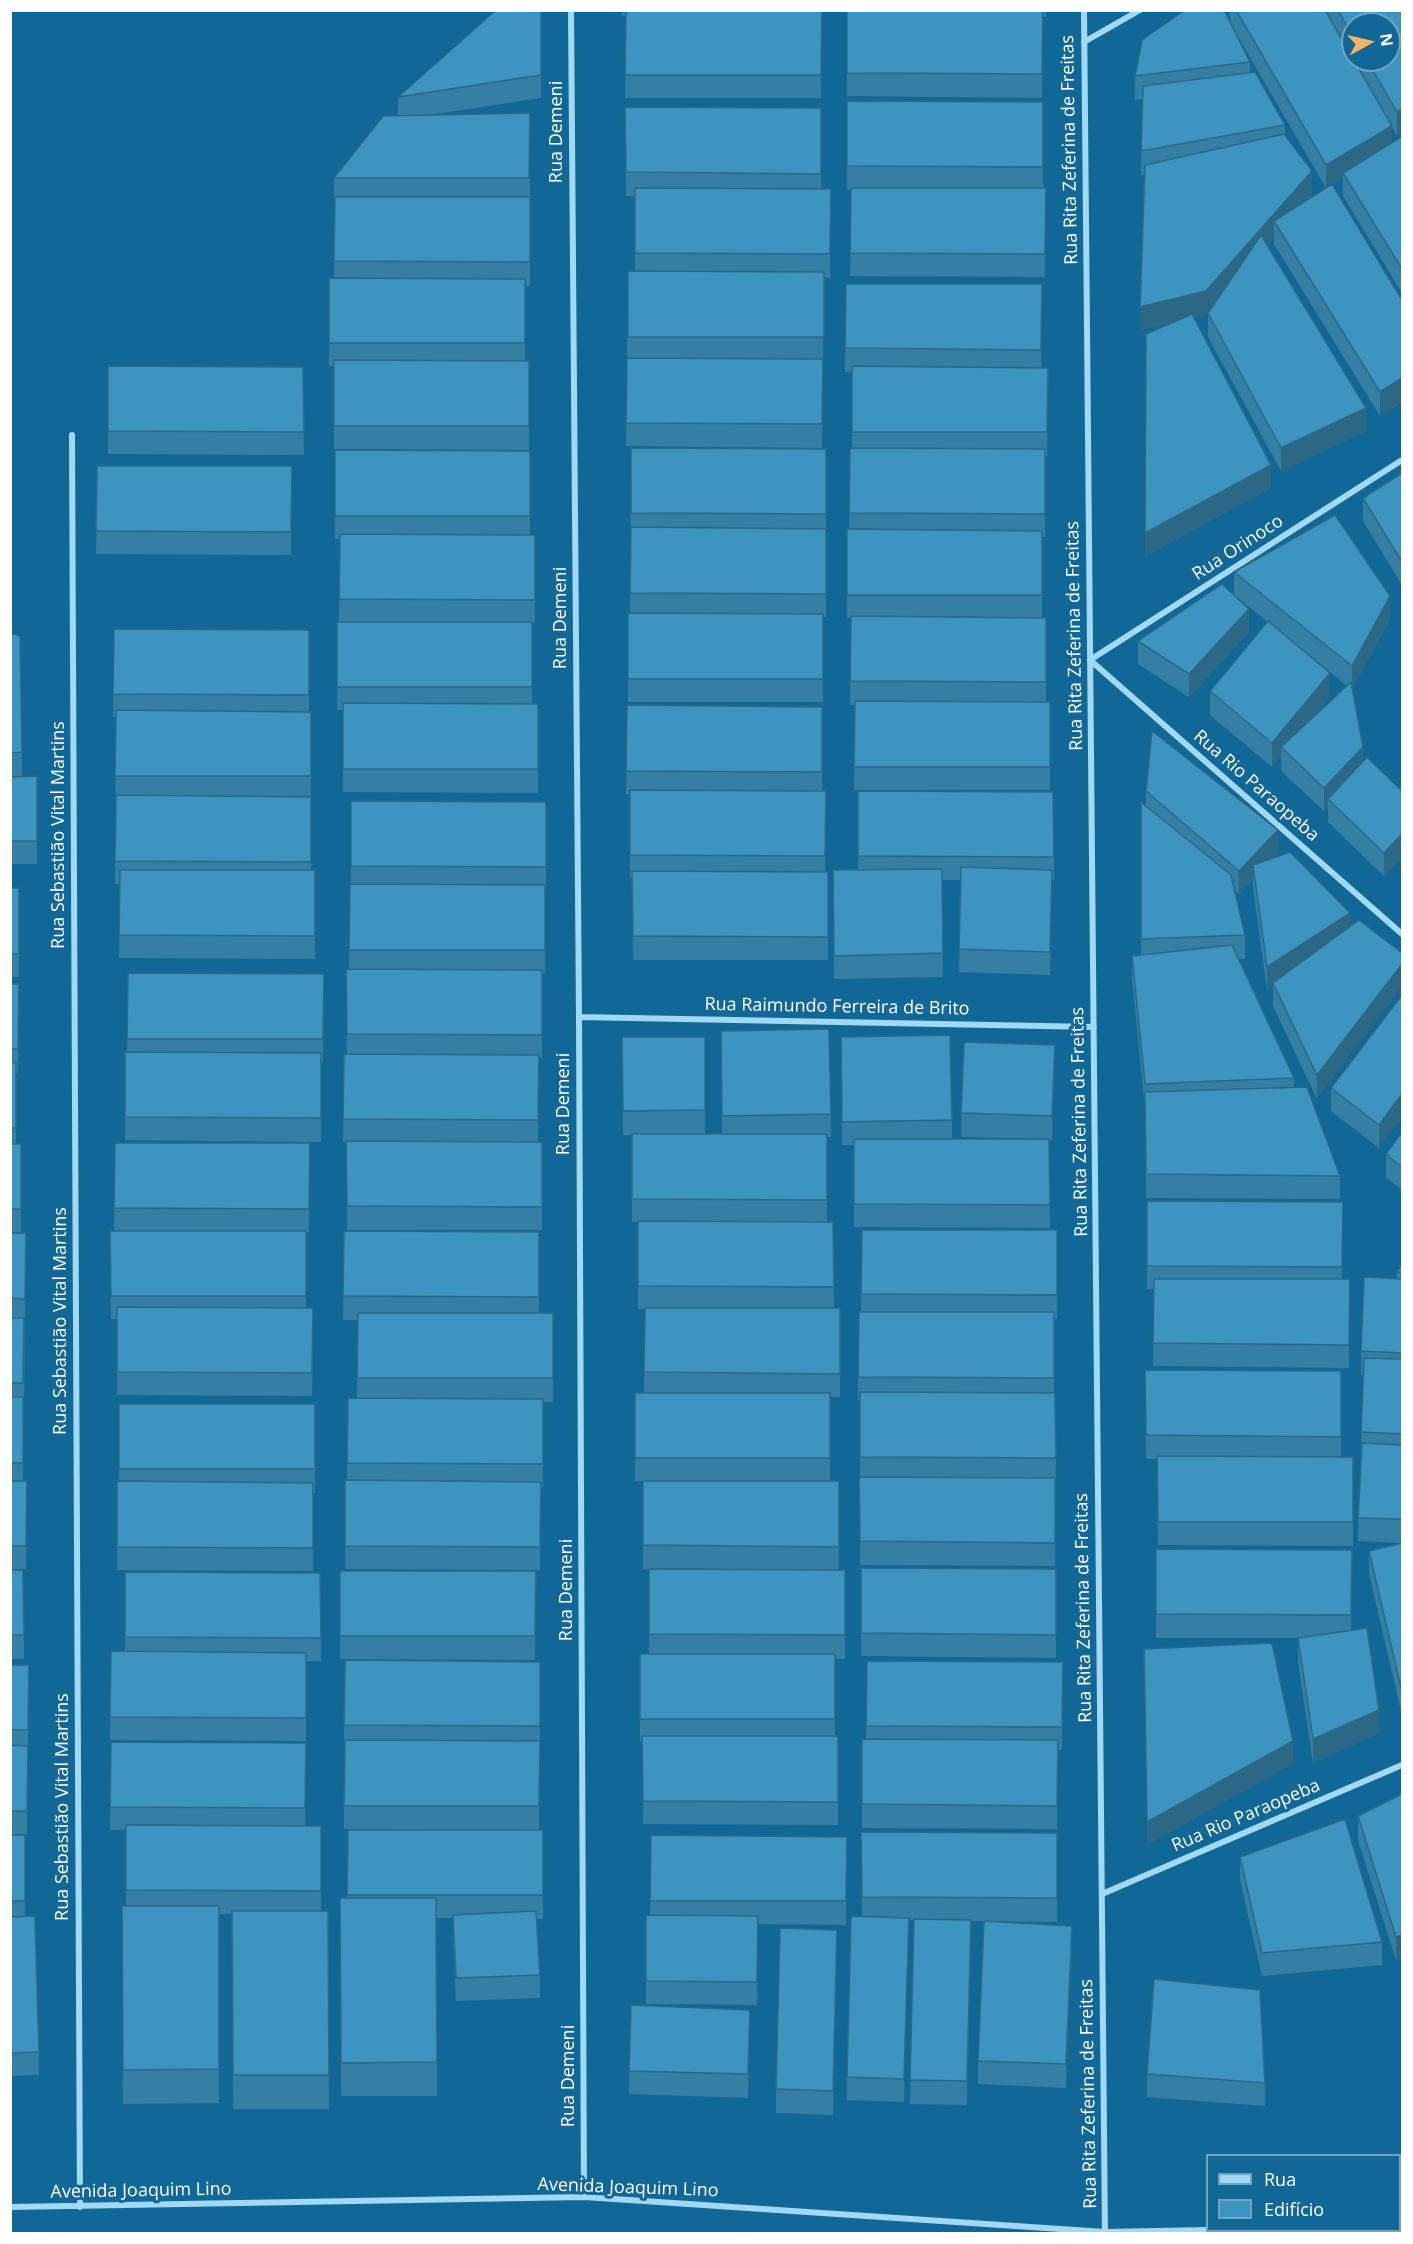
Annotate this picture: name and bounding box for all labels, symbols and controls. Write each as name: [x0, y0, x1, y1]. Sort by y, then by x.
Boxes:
north arrow: [1341, 12, 1401, 72]
text: N: [1375, 32, 1399, 48]
street label: Rua Rita Zeferina de Freitas: [1057, 35, 1083, 265]
street label: Rua Demeni: [546, 81, 568, 183]
street label: Rua Orinoco: [1188, 511, 1288, 585]
street label: Rua Rita Zeferina de Freitas: [1062, 521, 1088, 751]
street label: Rua Demeni: [550, 567, 572, 669]
street label: Rua Sebastião Vital Martins: [48, 721, 70, 949]
street label: Rua Rio Paraopeba: [1189, 726, 1323, 846]
street label: Rua Raimundo Ferreira de Brito: [704, 994, 970, 1020]
street label: Rua Rita Zeferina de Freitas: [1067, 1007, 1093, 1237]
street label: Rua Demeni: [553, 1053, 575, 1155]
street label: Rua Sebastião Vital Martins: [50, 1207, 72, 1435]
street label: Rua Rita Zeferina de Freitas: [1071, 1493, 1097, 1723]
street label: Rua Demeni: [556, 1539, 578, 1641]
street label: Rua Sebastião Vital Martins: [52, 1693, 74, 1921]
street label: Rua Rio Paraopeba: [1169, 1775, 1323, 1857]
street label: Rua Rita Zeferina de Freitas: [1076, 1979, 1102, 2209]
street label: Rua Demeni: [558, 2025, 580, 2127]
legend: [1206, 2154, 1401, 2232]
text: Rua: [1264, 2167, 1296, 2191]
street label: Avenida Joaquim Lino: [537, 2174, 719, 2202]
street label: Avenida Joaquim Lino: [50, 2179, 232, 2203]
text: Edifício: [1264, 2197, 1324, 2221]

